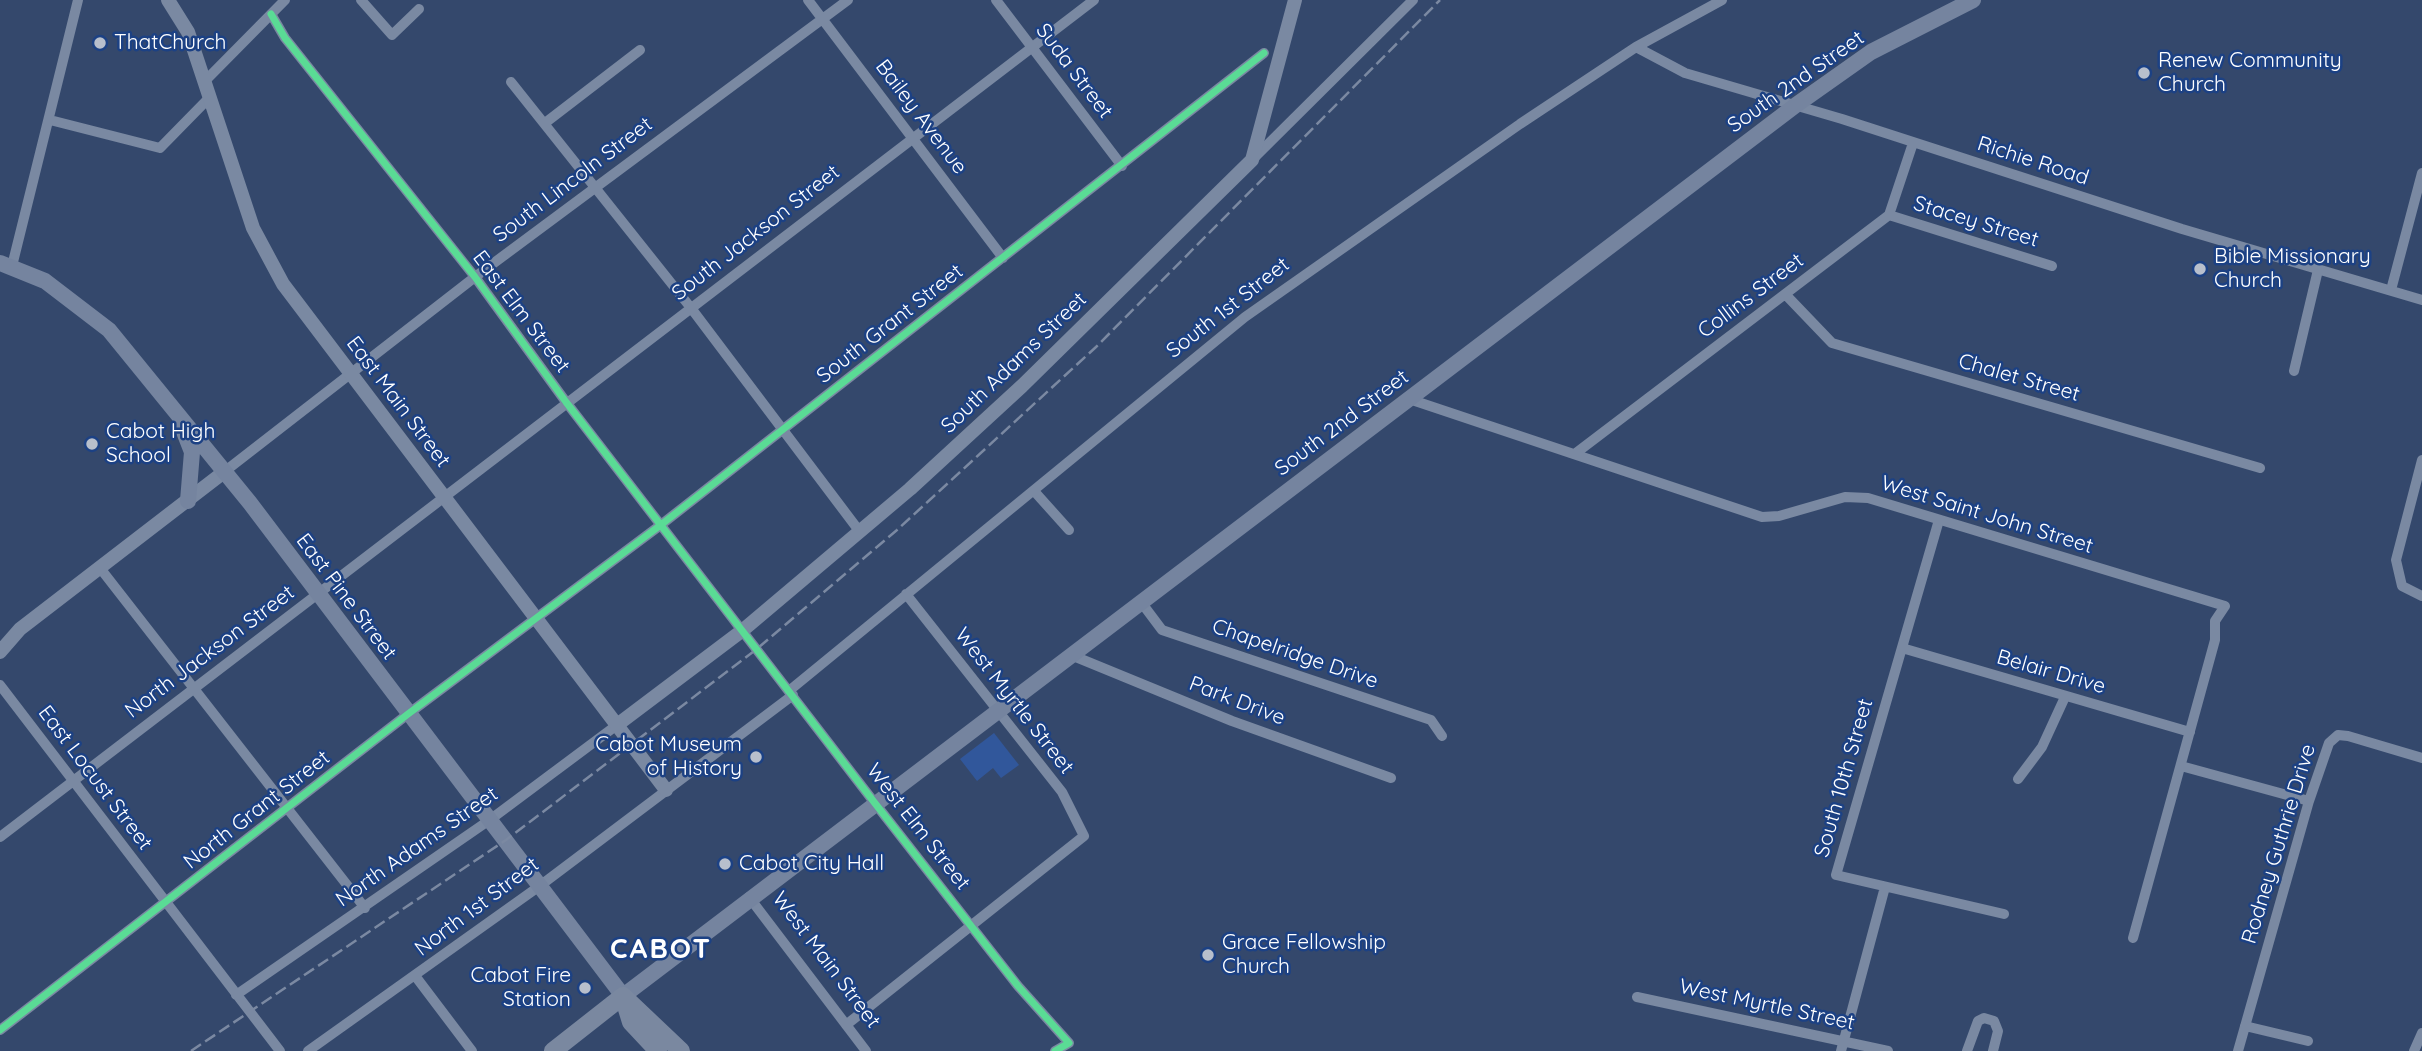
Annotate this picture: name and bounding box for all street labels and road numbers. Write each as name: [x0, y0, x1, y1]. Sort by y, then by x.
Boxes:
street label: Suda Street: [1030, 19, 1118, 123]
street label: South 2nd Street: [1723, 26, 1869, 138]
street label: Bailey Avenue: [870, 55, 972, 179]
street label: South Lincoln Street: [488, 112, 658, 248]
street label: Richie Road: [1974, 131, 2092, 191]
street label: South Jackson Street: [667, 160, 845, 306]
street label: Stacey Street: [1910, 191, 2042, 253]
street label: East Elm Street: [467, 246, 575, 378]
street label: Collins Street: [1693, 248, 1809, 344]
street label: South 1st Street: [1162, 252, 1294, 364]
street label: South Grant Street: [812, 259, 968, 389]
street label: South Adams Street: [936, 287, 1092, 439]
street label: East Main Street: [341, 332, 455, 472]
street label: Chalet Street: [1955, 349, 2083, 407]
street label: South 2nd Street: [1270, 365, 1414, 481]
street label: West Saint John Street: [1878, 471, 2096, 559]
street label: East Pine Street: [290, 529, 402, 665]
street label: North Jackson Street: [120, 580, 300, 724]
street label: Chapelridge Drive: [1209, 614, 1381, 694]
street label: West Myrtle Street: [949, 623, 1079, 779]
street label: Belair Drive: [1994, 644, 2108, 700]
street label: Park Drive: [1185, 671, 1289, 731]
street label: South 10th Street: [1809, 696, 1879, 860]
street label: East Locust Street: [33, 701, 157, 855]
street label: Rodney Guthrie Drive: [2237, 741, 2321, 947]
street label: North Grant Street: [179, 745, 335, 875]
street label: West Elm Street: [861, 759, 975, 895]
street label: North Adams Street: [331, 782, 503, 912]
street label: North 1st Street: [410, 852, 544, 962]
street label: West Main Street: [766, 887, 886, 1033]
street label: West Myrtle Street: [1677, 974, 1857, 1036]

